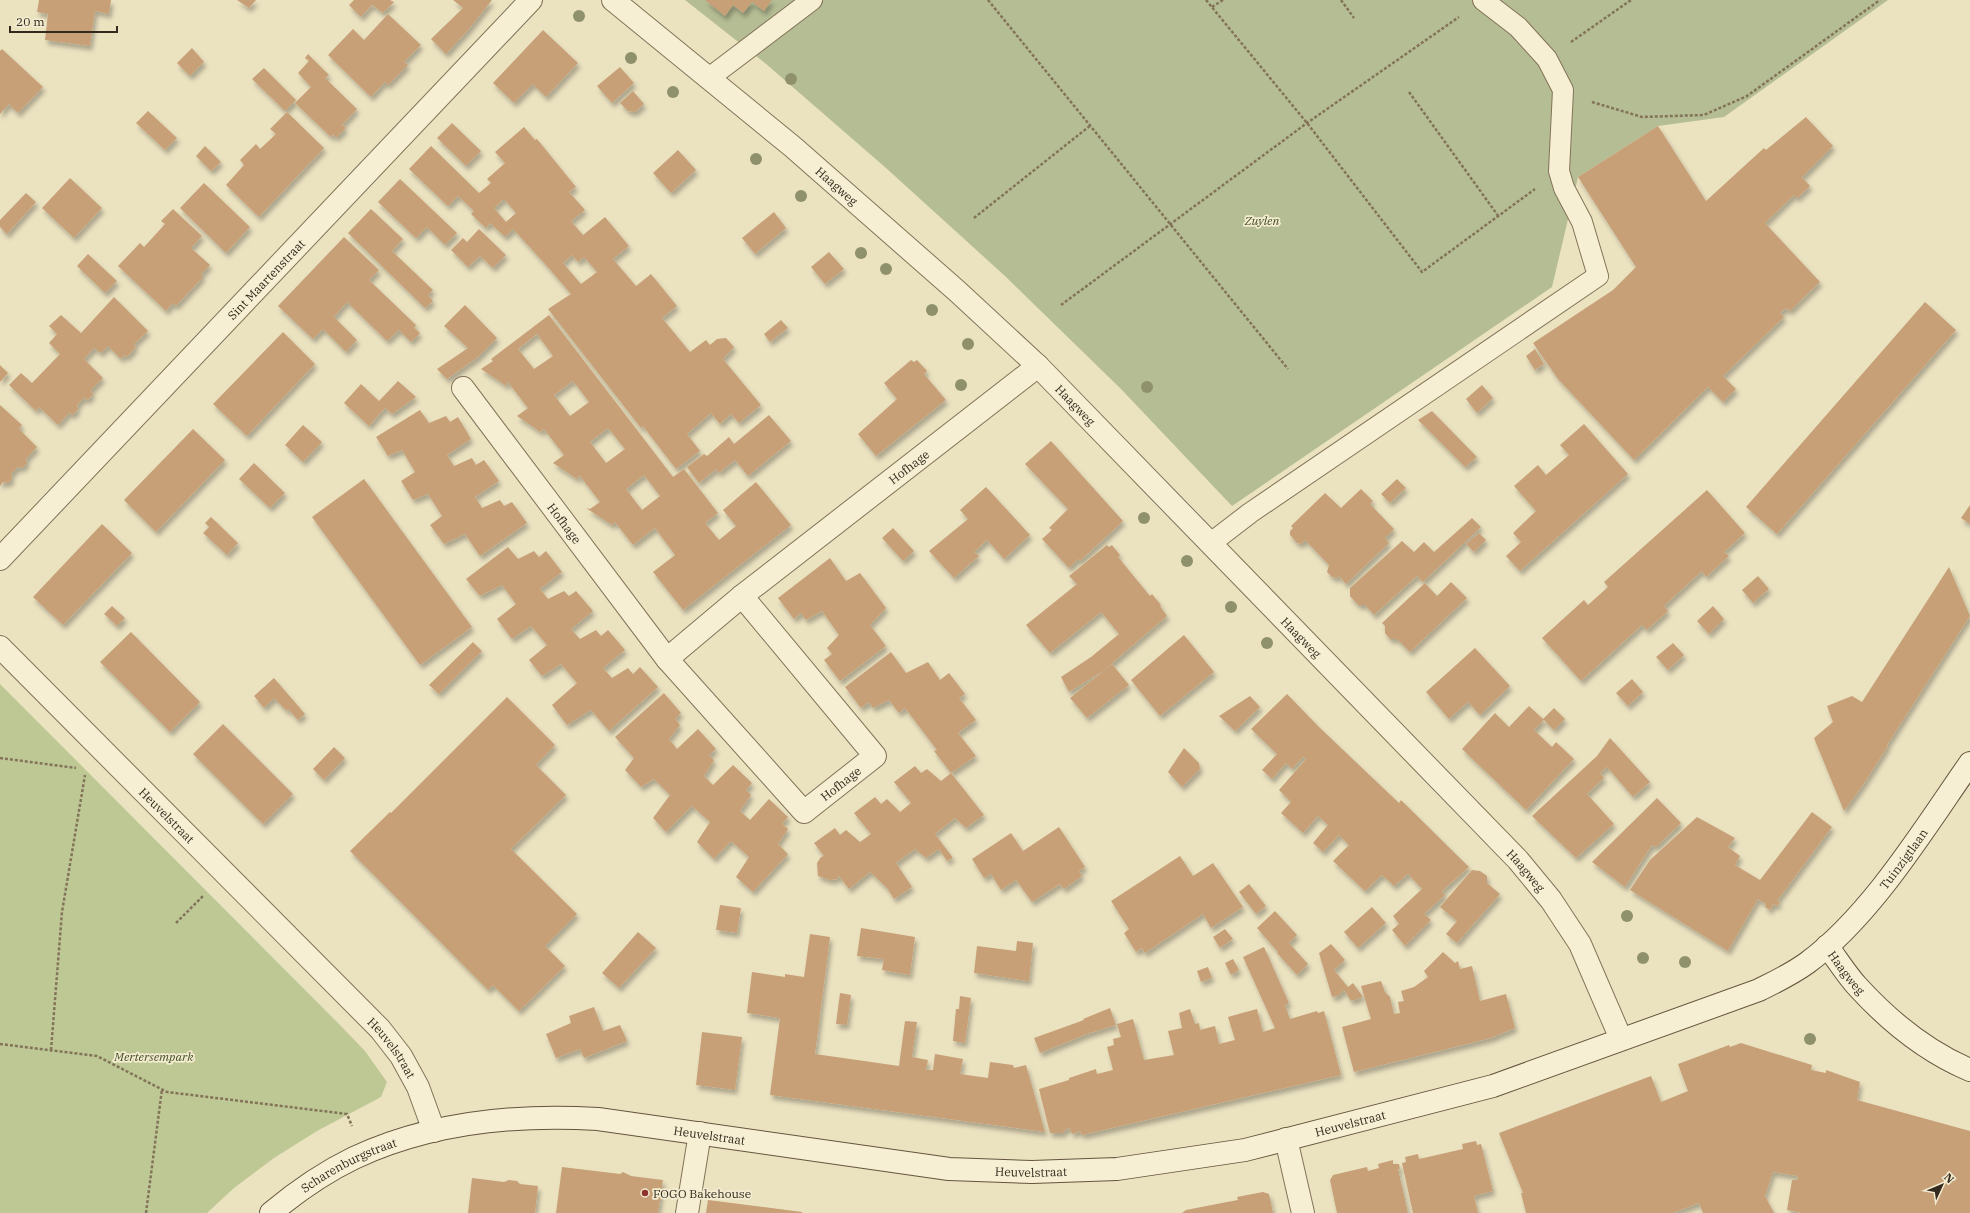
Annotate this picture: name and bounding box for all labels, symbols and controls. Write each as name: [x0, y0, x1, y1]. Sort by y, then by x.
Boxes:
scale bar: [10, 8, 117, 34]
text: 20 m: [16, 14, 45, 29]
street label: Haagweg: [813, 163, 862, 209]
park label: Zuylen: [1244, 213, 1279, 228]
street label: Sint Maartenstraat: [224, 236, 308, 323]
street label: Haagweg: [1052, 381, 1099, 429]
street label: Hofhage: [885, 446, 932, 487]
street label: Hofhage: [544, 500, 585, 546]
street label: Haagweg: [1278, 613, 1325, 661]
street label: Hofhage: [817, 763, 864, 804]
street label: Heuvelstraat: [136, 784, 198, 846]
street label: Tuinzigtlaan: [1876, 825, 1931, 892]
street label: Haagweg: [1504, 846, 1549, 895]
street label: Haagweg: [1825, 947, 1869, 998]
street label: Heuvelstraat: [365, 1014, 419, 1081]
park label: Mertersempark: [113, 1049, 194, 1064]
street label: Heuvelstraat: [1313, 1107, 1387, 1139]
street label: Heuvelstraat: [673, 1122, 746, 1147]
street label: Scharenburgstraat: [298, 1134, 398, 1195]
street label: Heuvelstraat: [995, 1163, 1067, 1180]
north arrow: [1922, 1165, 1962, 1205]
text: N: [1941, 1170, 1957, 1186]
place label: FOGO Bakehouse: [653, 1186, 751, 1201]
marker: FOGO Bakehouse: [640, 1188, 650, 1198]

